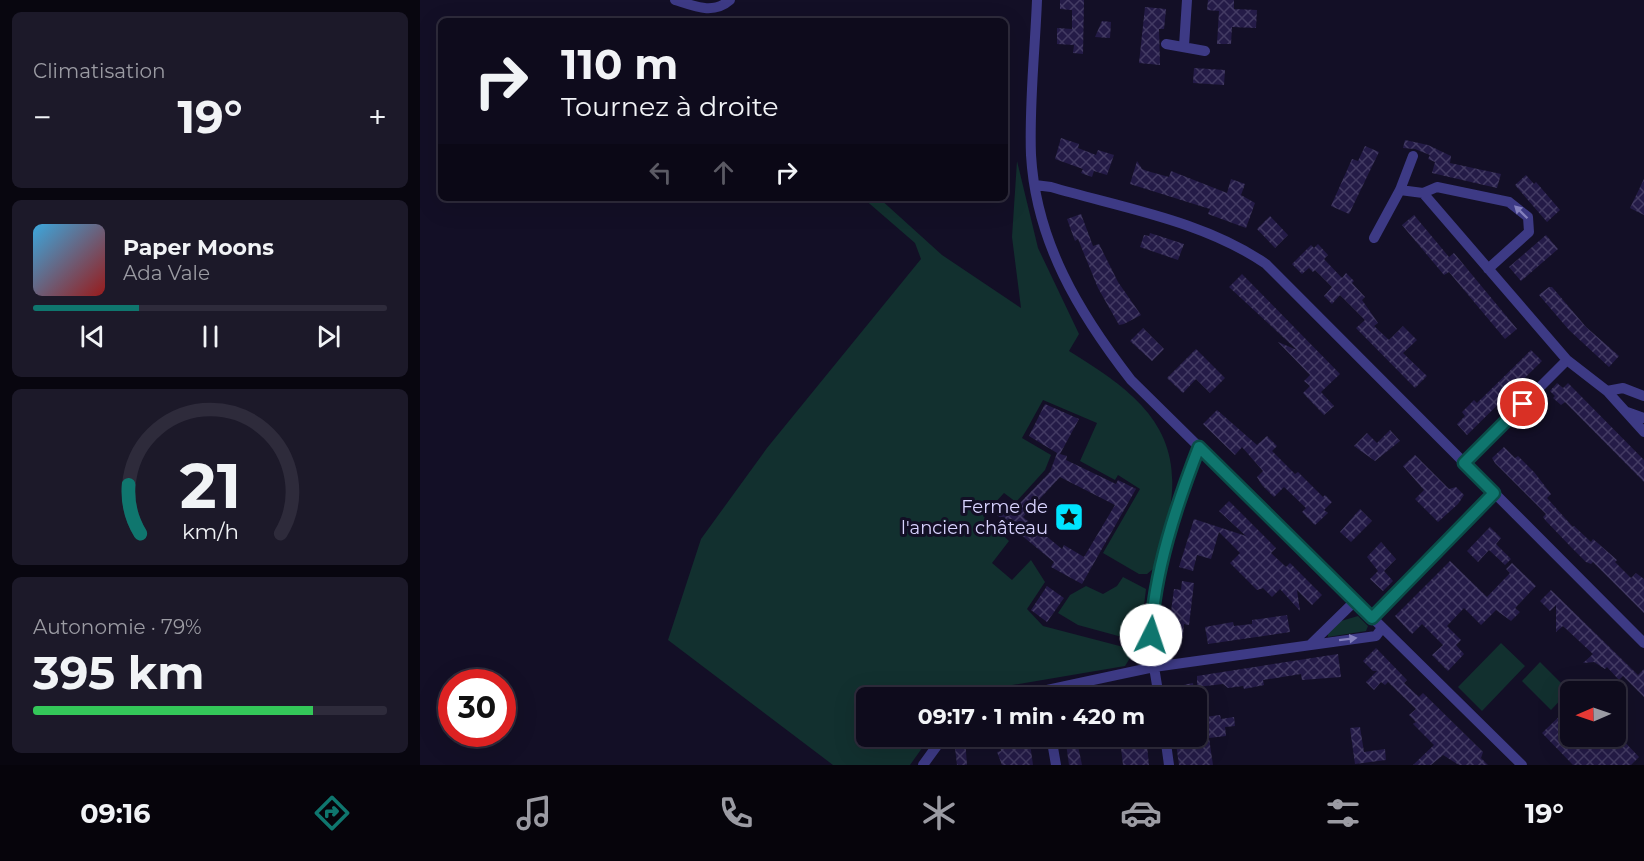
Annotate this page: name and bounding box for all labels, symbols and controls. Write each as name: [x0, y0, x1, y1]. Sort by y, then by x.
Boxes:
text: 110 m: [561, 38, 678, 90]
icon: right: [462, 42, 540, 120]
text: Climatisation: [33, 59, 166, 83]
text: 19°: [177, 89, 243, 144]
text: Tournez à droite: [561, 90, 779, 123]
text: −: [33, 97, 52, 137]
text: +: [368, 97, 387, 137]
icon: left: [644, 156, 677, 189]
icon: ahead: [707, 156, 740, 189]
icon: right: [770, 156, 803, 189]
one-way arrow: [1514, 205, 1529, 219]
text: Paper Moons: [123, 234, 274, 261]
text: Ada Vale: [123, 261, 210, 285]
icon: previous: [76, 320, 109, 353]
icon: pause: [194, 320, 227, 353]
icon: next: [312, 320, 345, 353]
pin: [1497, 378, 1548, 429]
icon: arrive: [1506, 387, 1539, 420]
text: 21: [179, 448, 241, 524]
place label: Ferme de l'ancien château: [901, 496, 1048, 539]
place icon: Ferme de l'ancien château: [1053, 501, 1085, 533]
text: km/h: [181, 518, 239, 544]
position arrow: [1119, 603, 1183, 667]
text: Autonomie · 79%: [33, 615, 202, 639]
one-way arrow: [1339, 634, 1358, 644]
text: 395 km: [33, 645, 204, 700]
speed limit sign: 30: [438, 669, 516, 747]
north arrow: [1560, 681, 1626, 747]
map controls: [1560, 681, 1626, 747]
text: 09:17 · 1 min · 420 m: [918, 703, 1145, 730]
icon: directions: [311, 792, 353, 834]
icon: music: [513, 792, 555, 834]
icon: phone: [715, 792, 757, 834]
icon: climate: [918, 792, 960, 834]
icon: car: [1120, 792, 1162, 834]
icon: filters: [1322, 792, 1364, 834]
text: 09:16: [80, 797, 151, 830]
text: 19°: [1525, 797, 1564, 830]

